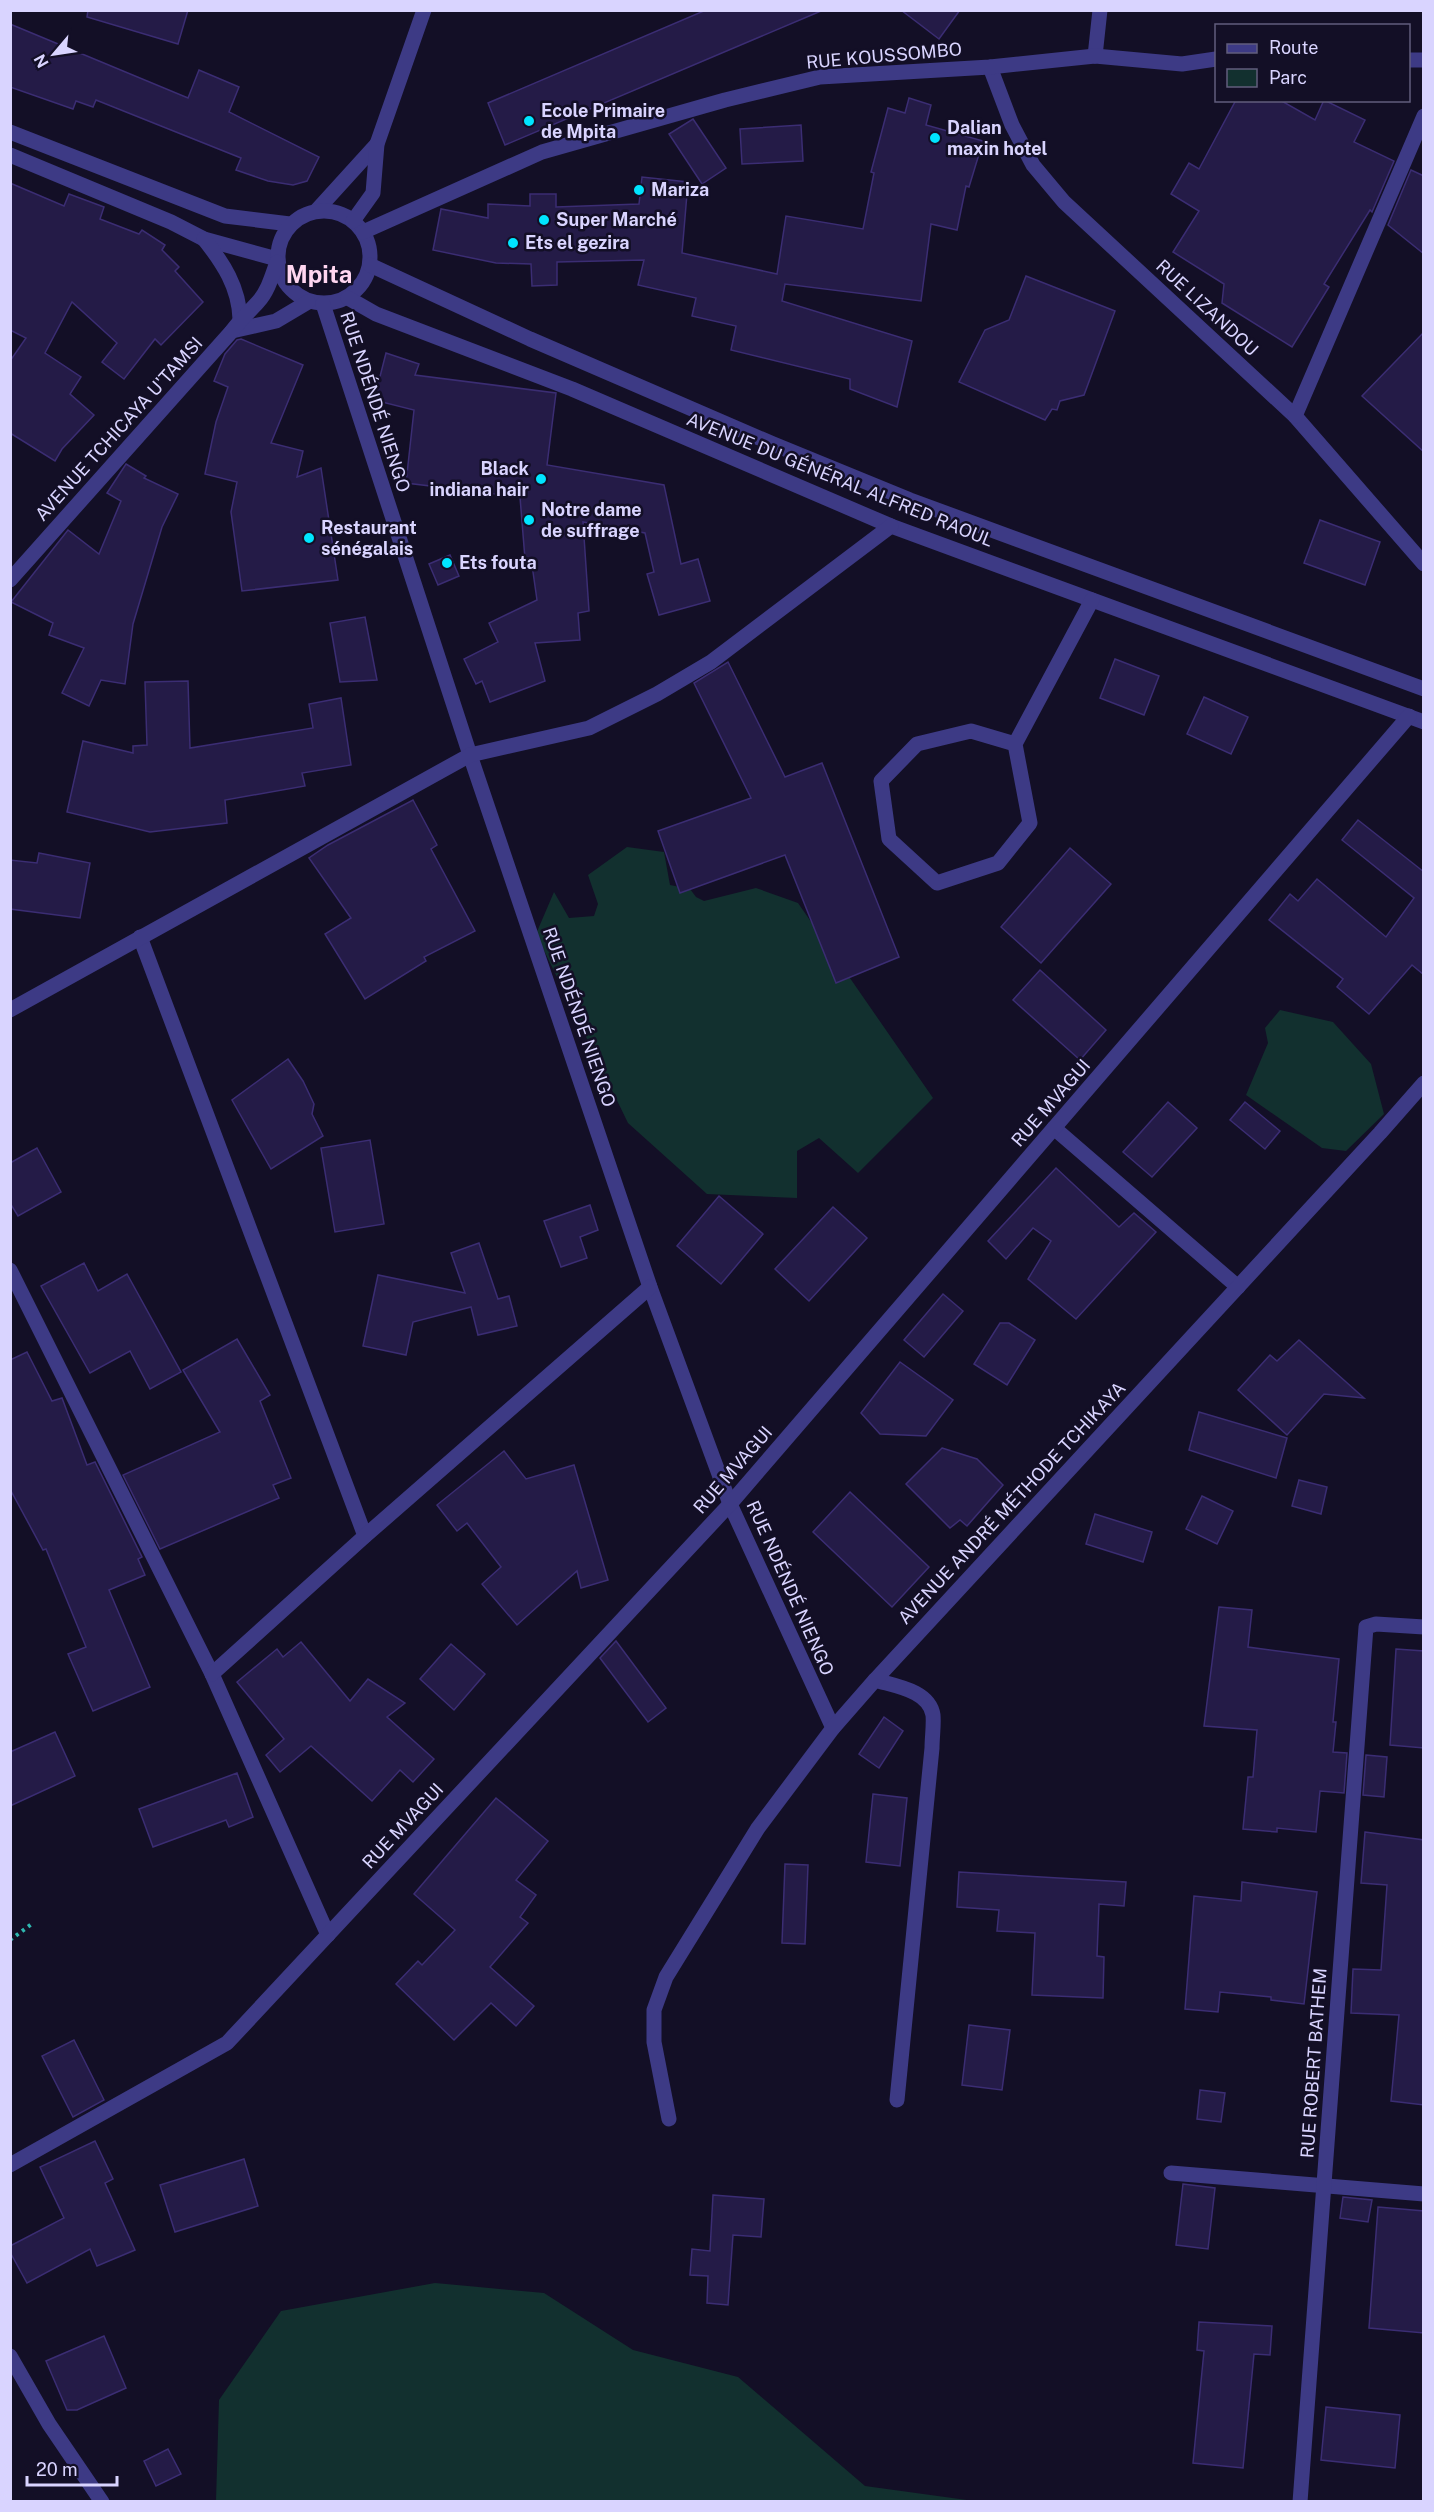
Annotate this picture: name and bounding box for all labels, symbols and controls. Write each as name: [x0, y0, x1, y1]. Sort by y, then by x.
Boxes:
north arrow: [24, 24, 84, 84]
legend: [1215, 24, 1410, 102]
text: Route: [1269, 37, 1318, 58]
street label: RUE KOUSSOMBO: [805, 38, 963, 73]
text: N: [30, 51, 53, 71]
text: Parc: [1269, 67, 1307, 88]
place label: Ecole Primaire de Mpita: [541, 100, 665, 142]
marker: Ecole Primaire de Mpita: [522, 114, 536, 128]
place label: Dalian maxin hotel: [947, 117, 1048, 159]
marker: Dalian maxin hotel: [928, 131, 942, 145]
place label: Mariza: [651, 179, 709, 200]
marker: Mariza: [632, 183, 646, 197]
place label: Super Marché: [556, 209, 677, 230]
marker: Super Marché: [537, 213, 551, 227]
place label: Ets el gezira: [525, 232, 630, 253]
marker: Ets el gezira: [506, 236, 520, 250]
street label: RUE LIZANDOU: [1152, 255, 1263, 360]
district label: Mpita: [286, 260, 352, 288]
street label: RUE NDÉNDÉ NIENGO: [336, 308, 416, 495]
street label: AVENUE TCHICAYA U'TAMSI: [31, 333, 207, 525]
street label: AVENUE DU GÉNÉRAL ALFRED RAOUL: [684, 407, 997, 551]
place label: Black indiana hair: [430, 458, 530, 500]
marker: Black indiana hair: [534, 472, 548, 486]
place label: Notre dame de suffrage: [541, 499, 642, 541]
marker: Notre dame de suffrage: [522, 513, 536, 527]
place label: Restaurant sénégalais: [321, 517, 417, 559]
marker: Restaurant sénégalais: [302, 531, 316, 545]
place label: Ets fouta: [459, 552, 537, 573]
marker: Ets fouta: [440, 556, 454, 570]
street label: RUE NDÉNDÉ NIENGO: [539, 924, 621, 1110]
street label: RUE MVAGUI: [1007, 1055, 1094, 1151]
street label: AVENUE ANDRÉ MÉTHODE TCHIKAYA: [893, 1376, 1130, 1628]
street label: RUE MVAGUI: [689, 1422, 776, 1518]
street label: RUE NDÉNDÉ NIENGO: [742, 1497, 839, 1678]
street label: RUE MVAGUI: [358, 1779, 447, 1873]
street label: RUE ROBERT BATHEM: [1296, 1967, 1331, 2159]
scale bar: [27, 2449, 117, 2487]
text: 20 m: [36, 2459, 78, 2480]

